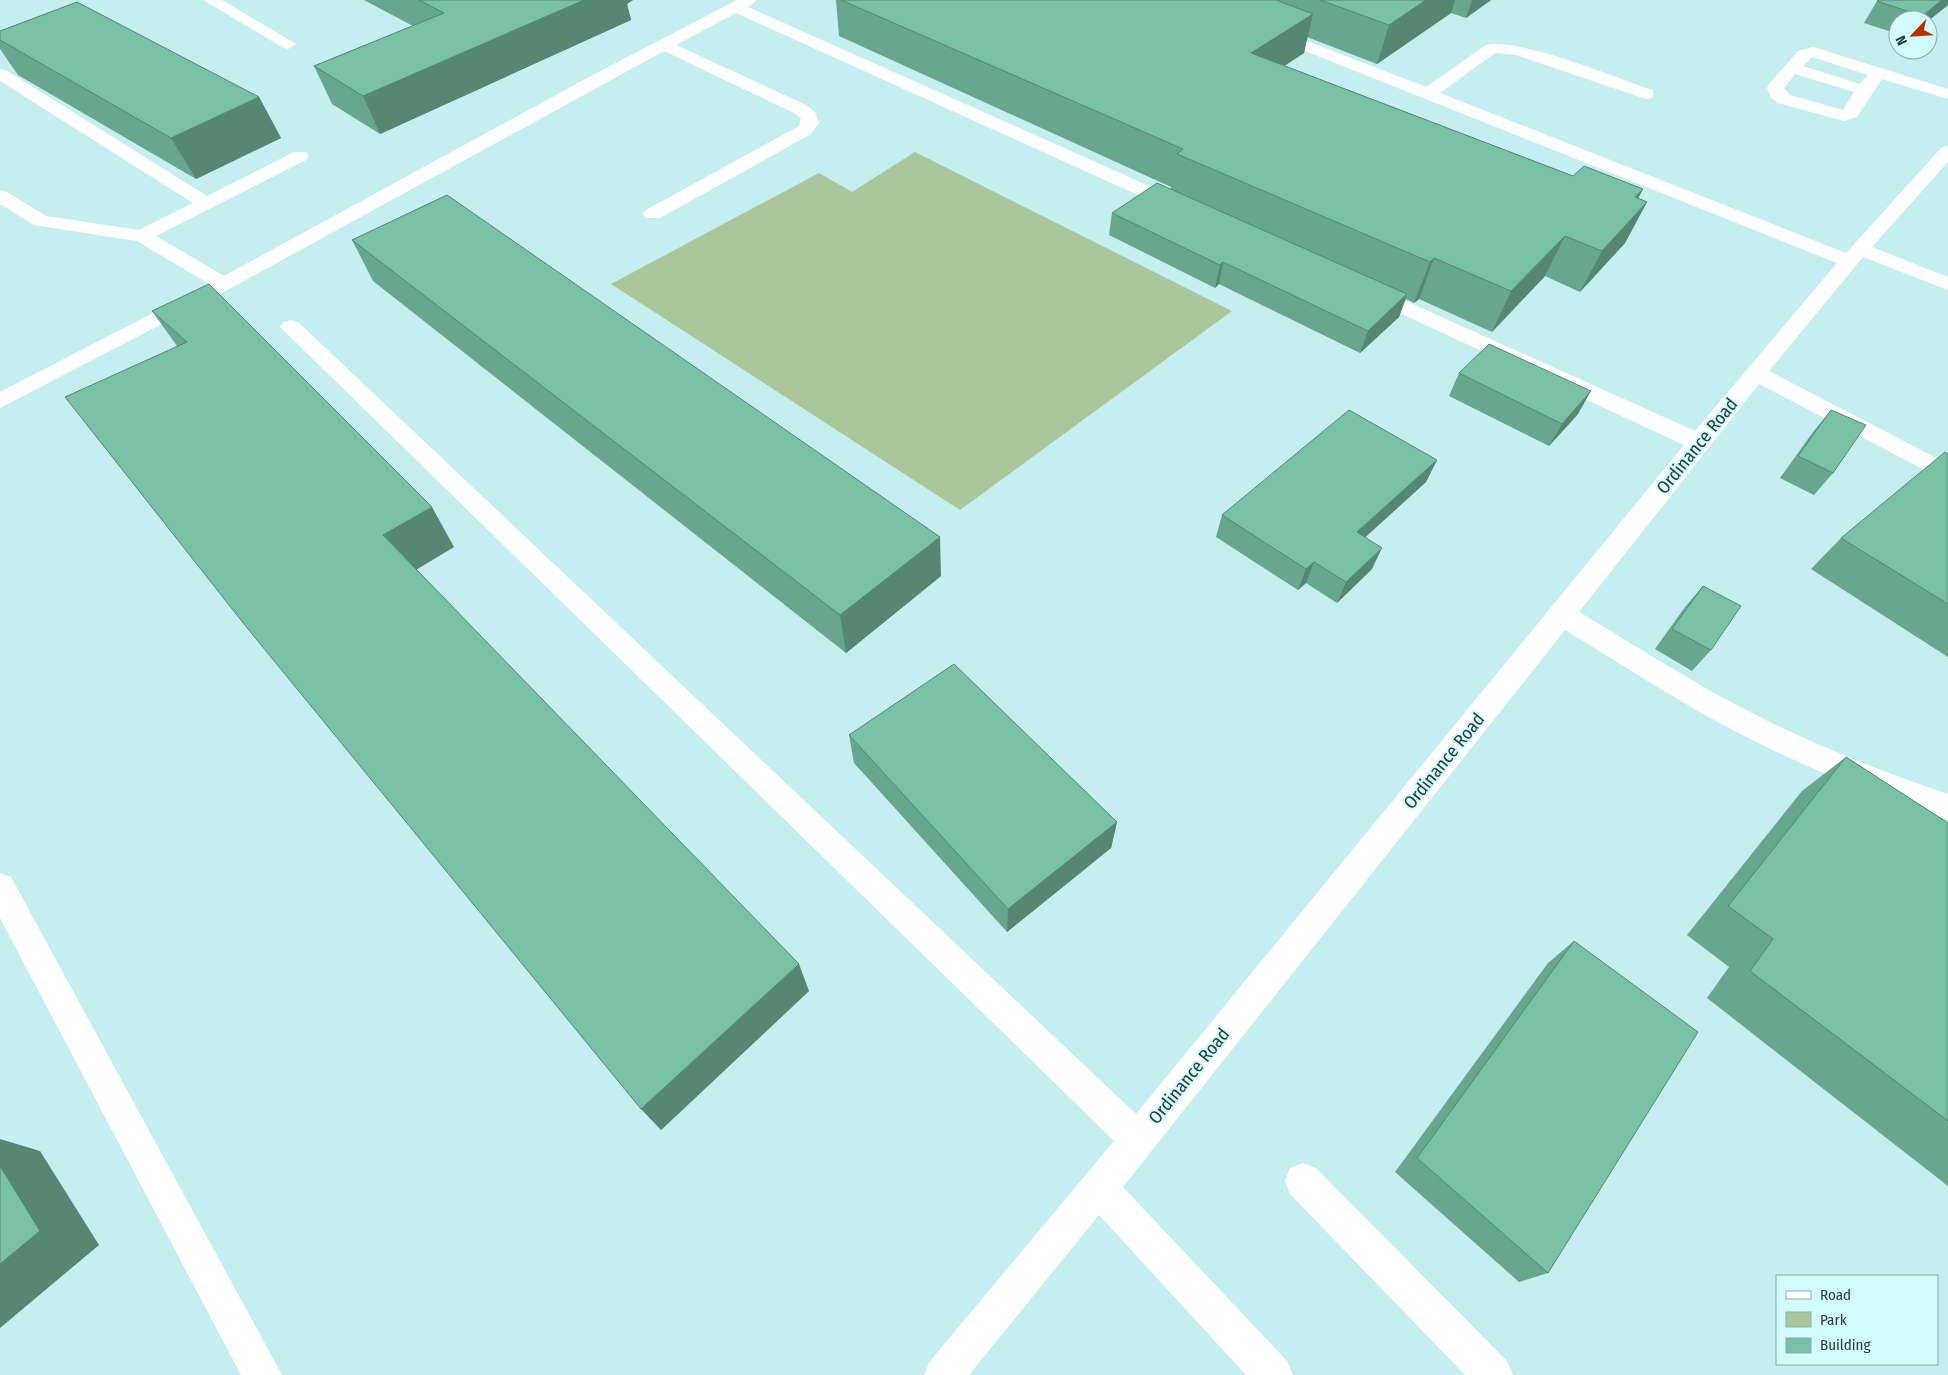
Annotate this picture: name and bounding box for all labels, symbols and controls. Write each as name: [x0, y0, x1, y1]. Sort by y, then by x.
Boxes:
north arrow: [1888, 10, 1938, 60]
text: N: [1892, 33, 1911, 48]
street label: Ordinance Road: [1652, 394, 1742, 498]
street label: Ordinance Road: [1399, 709, 1489, 813]
street label: Ordinance Road: [1144, 1024, 1234, 1128]
legend: [1776, 1275, 1938, 1365]
text: Road: [1820, 1286, 1851, 1304]
text: Park: [1820, 1311, 1847, 1329]
text: Building: [1820, 1336, 1871, 1354]

